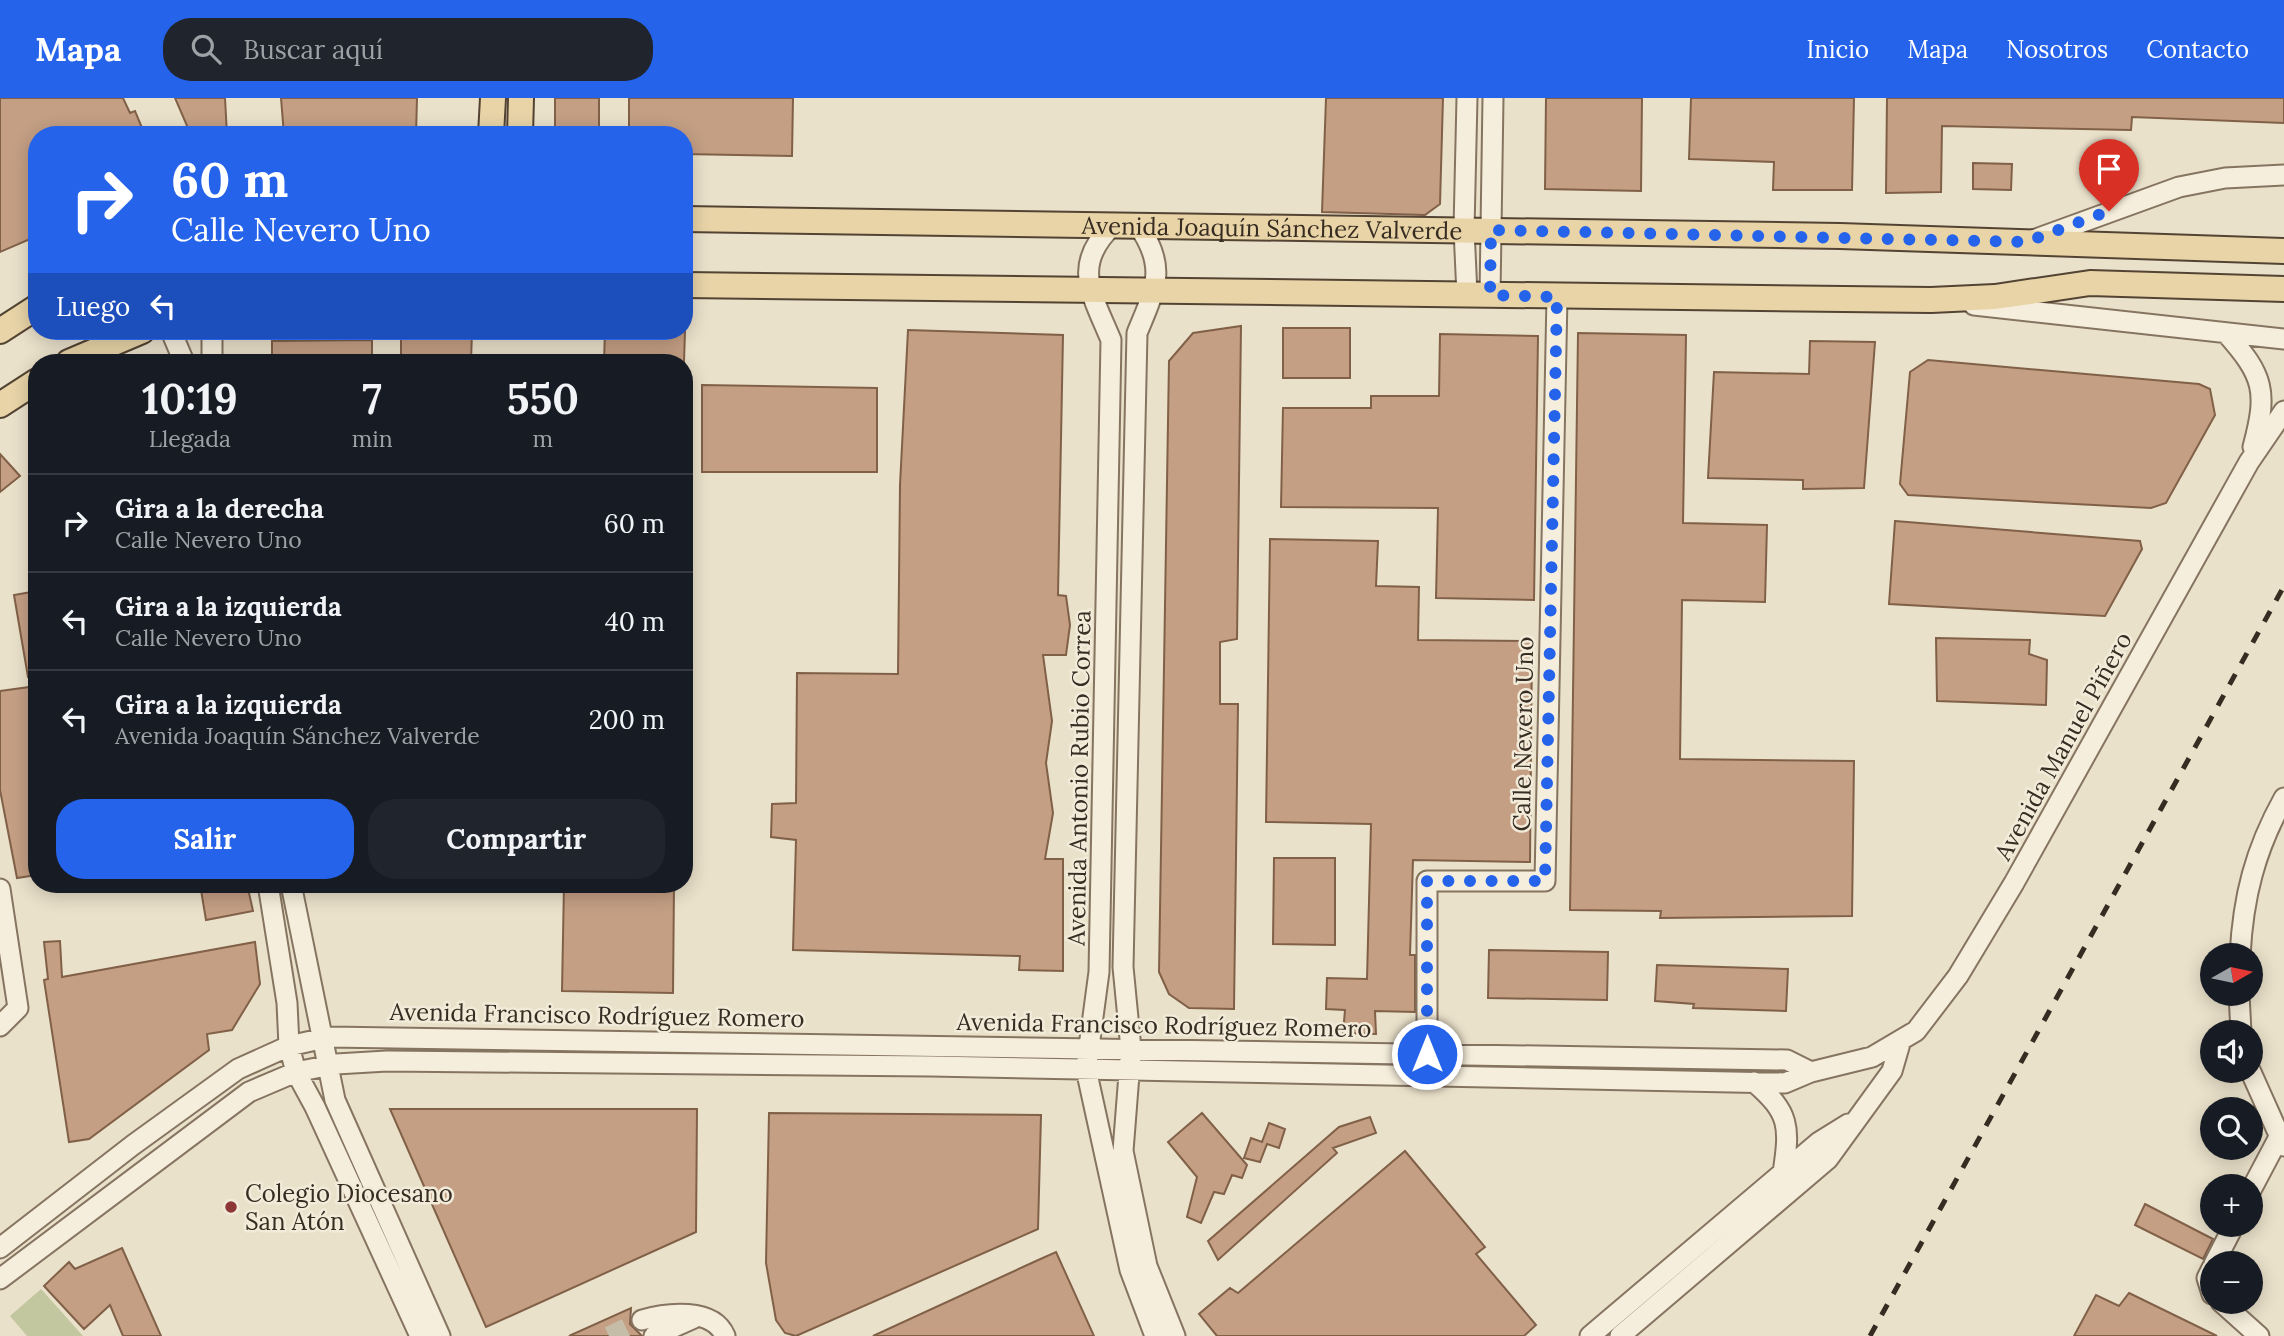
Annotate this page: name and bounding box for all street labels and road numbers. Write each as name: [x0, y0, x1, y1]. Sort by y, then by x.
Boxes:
street label: Avenida Joaquín Sánchez Valverde: [1080, 209, 1463, 246]
street label: Avenida Antonio Rubio Correa: [1061, 610, 1097, 947]
street label: Avenida Manuel Piñero: [1987, 626, 2139, 866]
street label: Calle Nevero Uno: [1506, 636, 1540, 832]
street label: Avenida Francisco Rodríguez Romero: [388, 996, 805, 1034]
street label: Avenida Francisco Rodríguez Romero: [955, 1006, 1372, 1044]

